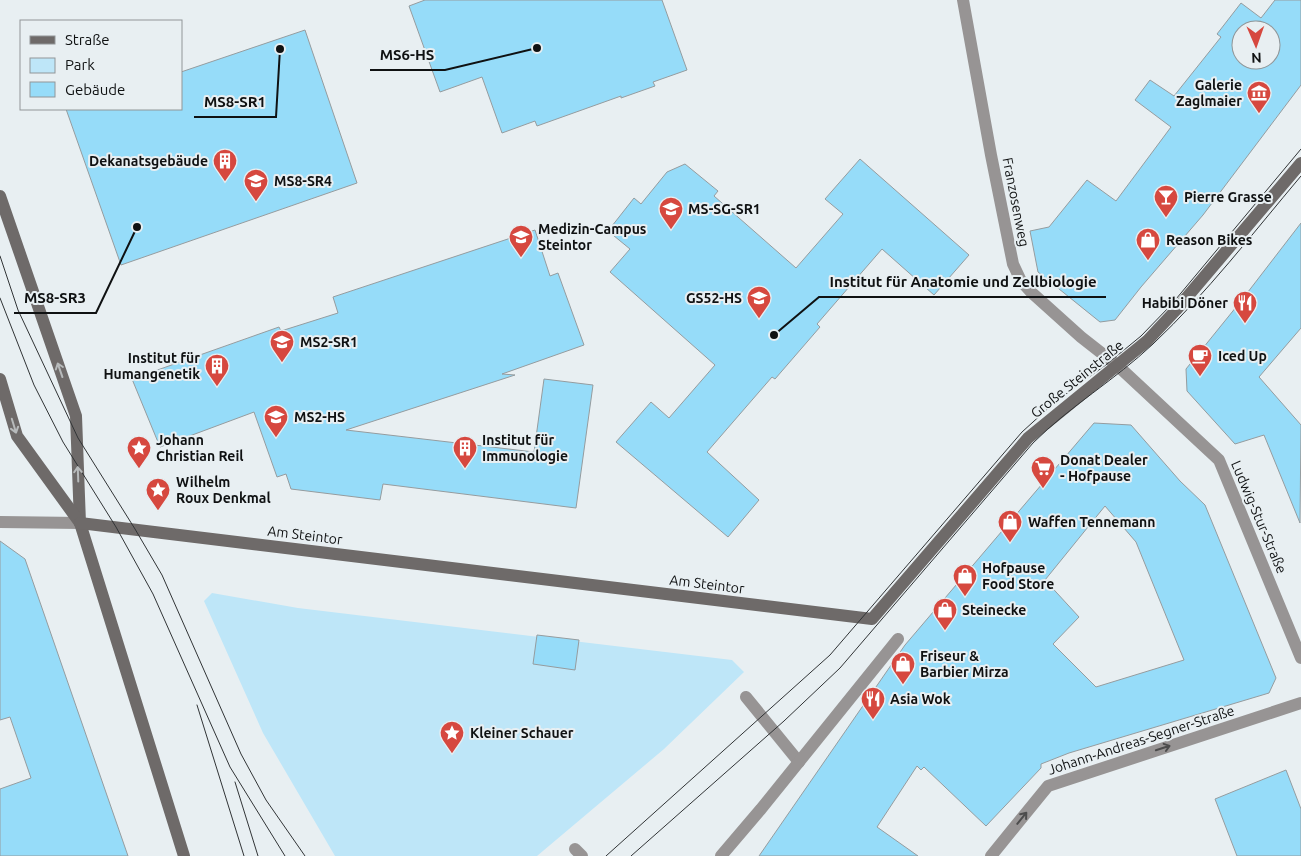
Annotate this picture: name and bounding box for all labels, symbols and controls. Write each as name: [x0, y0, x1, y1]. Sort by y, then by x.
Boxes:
legend: [20, 20, 182, 110]
north arrow: [1231, 20, 1281, 70]
text: Straße: [65, 31, 109, 48]
callout: MS6-HS: [370, 40, 445, 70]
text: MS6-HS: [380, 46, 434, 63]
text: N: [1251, 50, 1262, 66]
text: Park: [65, 56, 95, 73]
place label: Galerie Zaglmaier: [1176, 77, 1242, 109]
museum icon: Galerie Zaglmaier: [1246, 80, 1272, 114]
text: Gebäude: [65, 81, 125, 98]
callout: MS8-SR1: [194, 87, 276, 117]
text: MS8-SR1: [204, 93, 266, 110]
building icon: Dekanatsgebäude: [212, 148, 238, 182]
place label: Dekanatsgebäude: [89, 153, 208, 169]
street label: Franzosenweg: [1000, 156, 1032, 248]
school or university icon: MS8-SR4: [243, 168, 269, 202]
place label: MS8-SR4: [274, 173, 332, 189]
bar icon: Pierre Grasse: [1153, 184, 1179, 218]
place label: Pierre Grasse: [1184, 189, 1272, 205]
school or university icon: MS-SG-SR1: [658, 196, 684, 230]
place label: MS-SG-SR1: [688, 201, 761, 217]
place label: Medizin-Campus Steintor: [538, 221, 647, 253]
school or university icon: Medizin-Campus Steintor: [508, 224, 534, 258]
shop icon: Reason Bikes: [1135, 227, 1161, 261]
place label: Reason Bikes: [1166, 232, 1253, 248]
callout: Institut für Anatomie und Zellbiologie: [819, 267, 1106, 297]
text: Institut für Anatomie und Zellbiologie: [829, 273, 1097, 290]
callout: MS8-SR3: [14, 283, 96, 313]
school or university icon: GS52-HS: [746, 285, 772, 319]
text: MS8-SR3: [24, 289, 86, 306]
place label: GS52-HS: [686, 290, 742, 306]
restaurant icon: Habibi Döner: [1232, 290, 1258, 324]
place label: Habibi Döner: [1142, 295, 1228, 311]
school or university icon: MS2-SR1: [269, 329, 295, 363]
place label: MS2-SR1: [300, 334, 358, 350]
street label: Große Steinstraße: [1028, 337, 1126, 421]
cafe icon: Iced Up: [1187, 343, 1213, 377]
place label: Iced Up: [1218, 348, 1267, 364]
place label: Institut für Humangenetik: [103, 350, 200, 382]
building icon: Institut für Humangenetik: [204, 353, 230, 387]
one-way arrow: [55, 363, 64, 378]
school or university icon: MS2-HS: [263, 404, 289, 438]
place label: MS2-HS: [294, 409, 345, 425]
one-way arrow: [10, 417, 20, 433]
place label: Johann Christian Reil: [156, 432, 244, 464]
place label: Institut für Immunologie: [482, 432, 568, 464]
place icon: Johann Christian Reil: [126, 435, 152, 469]
building icon: Institut für Immunologie: [452, 435, 478, 469]
place label: Donat Dealer - Hofpause: [1060, 452, 1148, 484]
supermarket icon: Donat Dealer - Hofpause: [1030, 455, 1056, 489]
street label: Ludwig-Stur-Straße: [1228, 458, 1290, 576]
one-way arrow: [73, 467, 83, 483]
place label: Wilhelm Roux Denkmal: [176, 474, 271, 506]
place icon: Wilhelm Roux Denkmal: [145, 477, 171, 511]
shop icon: Waffen Tennemann: [997, 509, 1023, 543]
place label: Waffen Tennemann: [1028, 514, 1155, 530]
street label: Am Steintor: [267, 522, 344, 548]
place label: Hofpause Food Store: [982, 560, 1054, 592]
shop icon: Hofpause Food Store: [952, 563, 978, 597]
street label: Am Steintor: [669, 571, 746, 597]
shop icon: Steinecke: [932, 597, 958, 631]
place label: Steinecke: [962, 602, 1026, 618]
place label: Friseur & Barbier Mirza: [920, 648, 1009, 680]
shop icon: Friseur & Barbier Mirza: [890, 651, 916, 685]
restaurant icon: Asia Wok: [860, 686, 886, 720]
place label: Asia Wok: [890, 691, 951, 707]
street label: Johann-Andreas-Segner-Straße: [1046, 702, 1236, 778]
place icon: Kleiner Schauer: [439, 720, 465, 754]
place label: Kleiner Schauer: [470, 725, 574, 741]
one-way arrow: [1155, 743, 1171, 753]
one-way arrow: [1016, 812, 1027, 825]

